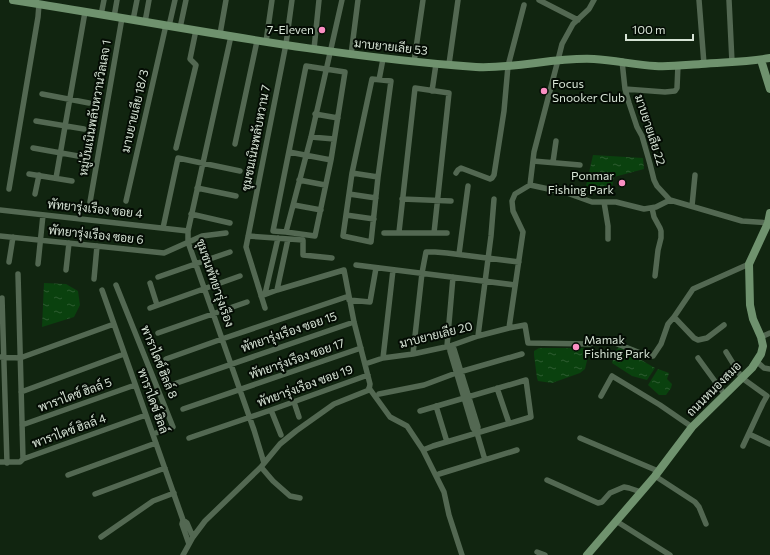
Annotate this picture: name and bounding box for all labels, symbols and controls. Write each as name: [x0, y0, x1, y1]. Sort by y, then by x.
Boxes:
scale bar: [626, 16, 693, 42]
place label: 7-Eleven: [267, 22, 314, 36]
text: 100 m: [632, 22, 666, 36]
marker: 7-Eleven: [317, 25, 327, 35]
street label: มาบยายเลีย 53: [354, 35, 429, 57]
street label: หมู่บ้นเนินพลับหวานวิลเลจ 1: [75, 39, 115, 177]
street label: มาบยายเลีย 18/3: [118, 68, 150, 154]
place label: Focus Snooker Club: [552, 76, 625, 104]
street label: ชุมชนเนินพลับหวาน 7: [238, 84, 275, 193]
marker: Focus Snooker Club: [539, 86, 549, 96]
street label: มาบยายเลีย 22: [633, 93, 669, 167]
place label: Ponmar Fishing Park: [548, 168, 614, 196]
marker: Ponmar Fishing Park: [617, 178, 627, 188]
street label: พัทยารุ่งเรือง ซอย 4: [47, 196, 143, 223]
street label: พัทยารุ่งเรือง ซอย 6: [47, 222, 144, 249]
street label: ชุมชนพัทยารุ่งเรือง: [192, 237, 238, 329]
street label: พัทยารุ่งเรือง ซอย 15: [239, 308, 339, 357]
street label: มาบยายเลีย 20: [398, 318, 474, 350]
street label: พาราไดซ์ ฮิลล์ 8: [138, 323, 180, 401]
place label: Mamak Fishing Park: [584, 332, 651, 360]
street label: พัทยารุ่งเรือง ซอย 17: [247, 335, 347, 384]
marker: Mamak Fishing Park: [571, 342, 581, 352]
street label: ถนนหนองสมอ: [683, 358, 743, 418]
street label: พัทยารุ่งเรือง ซอย 19: [255, 361, 355, 412]
street label: พาราไดซ์ ฮิลล์: [135, 366, 171, 436]
street label: พาราไดซ์ ฮิลล์ 5: [36, 374, 114, 414]
street label: พาราไดซ์ ฮิลล์ 4: [30, 410, 108, 450]

